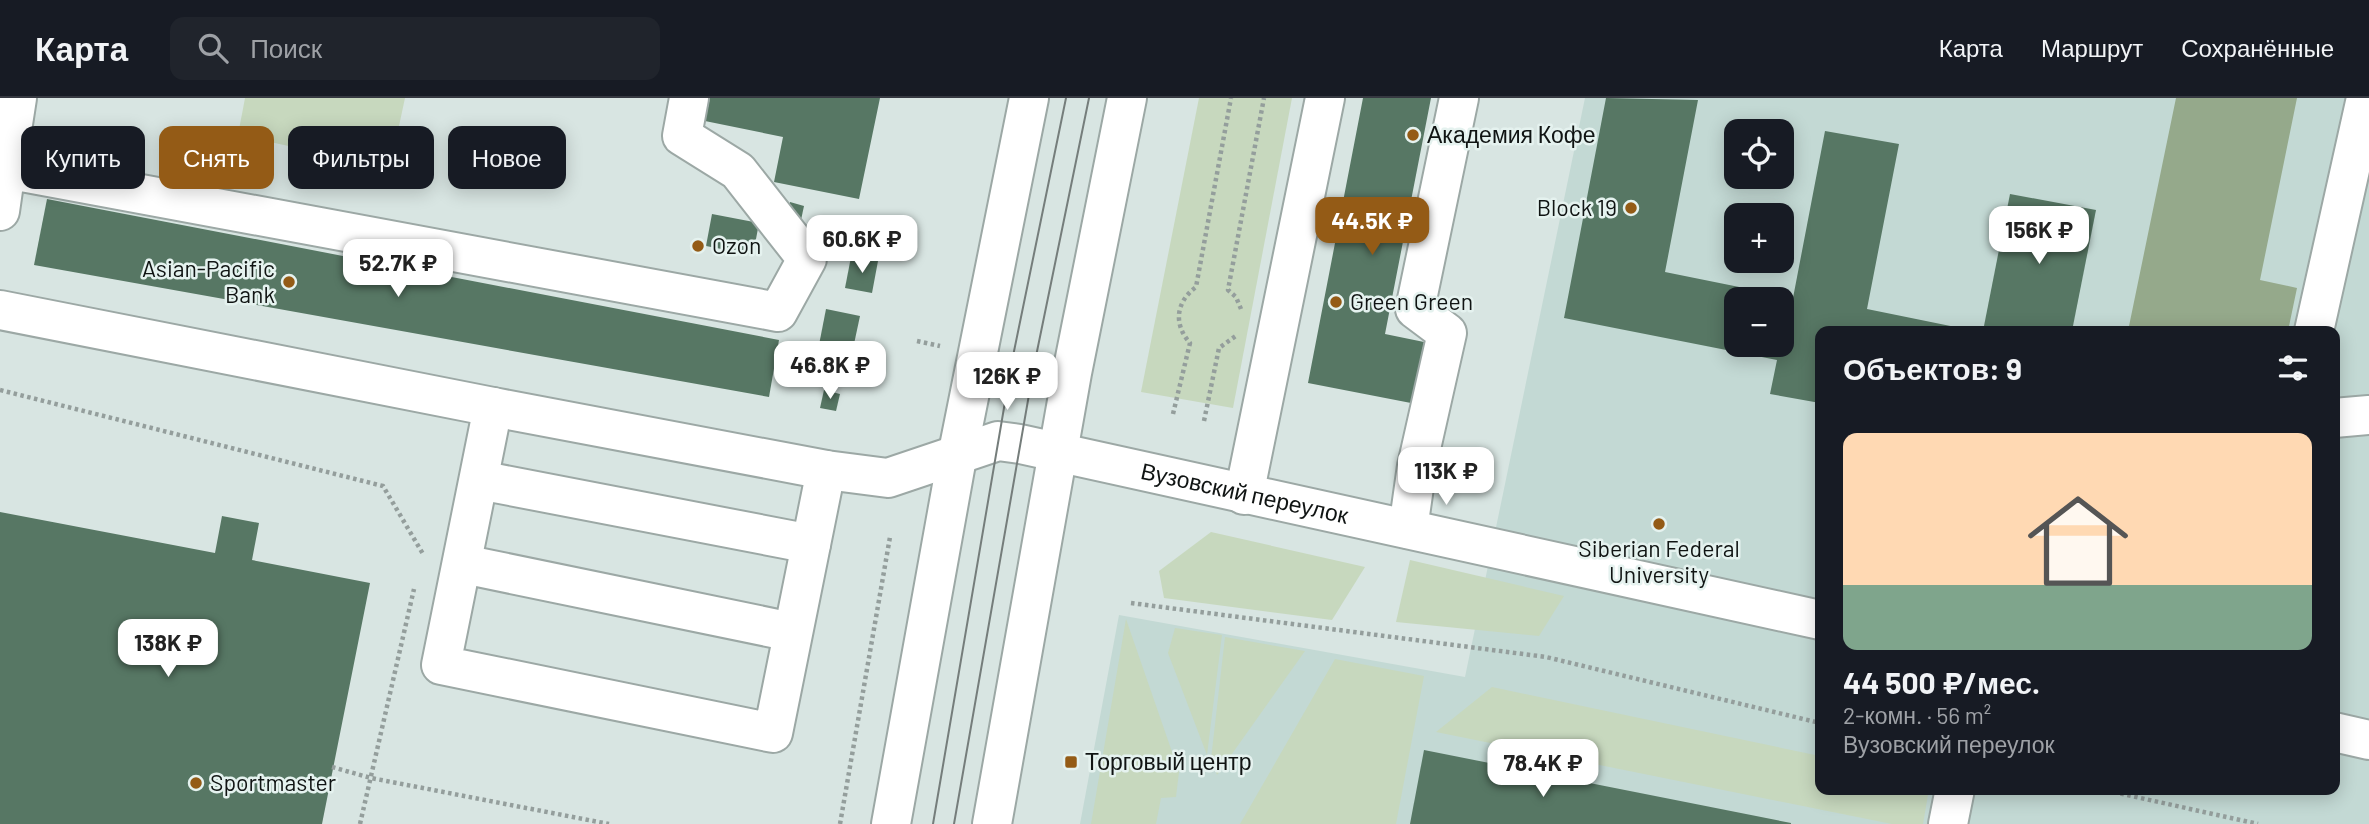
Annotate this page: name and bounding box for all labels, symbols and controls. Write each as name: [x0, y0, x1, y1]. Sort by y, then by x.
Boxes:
search box: [170, 17, 660, 80]
text: Карта: [35, 28, 128, 68]
icon: search: [194, 29, 232, 67]
text: Поиск: [250, 32, 322, 63]
text: Карта: [1939, 33, 2003, 62]
text: Маршрут: [2041, 33, 2143, 62]
text: Сохранённые: [2181, 33, 2334, 62]
map controls: [1724, 119, 1794, 357]
button: locate: [1724, 119, 1794, 189]
place label: Академия Кофе: [1427, 120, 1596, 148]
chip: Купить: [21, 126, 145, 189]
chip: Снять: [159, 126, 274, 189]
chip: Фильтры: [288, 126, 434, 189]
chip: Новое: [448, 126, 566, 189]
marker: Академия Кофе: [1405, 127, 1421, 143]
place label: Block 19: [1537, 193, 1617, 221]
pin: 44.5K ₽: [1307, 198, 1437, 257]
marker: Block 19: [1623, 200, 1639, 216]
button: +: [1724, 203, 1794, 273]
text: 44.5K ₽: [1331, 206, 1413, 234]
pin: 156K ₽: [1982, 206, 2096, 266]
text: 156K ₽: [2005, 215, 2073, 243]
pin: 60.6K ₽: [797, 216, 927, 275]
text: 60.6K ₽: [822, 224, 902, 252]
place label: Ozon: [712, 231, 761, 259]
marker: Ozon: [690, 238, 706, 254]
pin: 52.7K ₽: [333, 240, 463, 299]
text: 52.7K ₽: [359, 248, 437, 276]
place label: Asian-Pacific Bank: [142, 254, 275, 308]
marker: Asian-Pacific Bank: [281, 274, 297, 290]
place label: Green Green: [1350, 287, 1473, 315]
button: −: [1724, 287, 1794, 357]
marker: Green Green: [1328, 294, 1344, 310]
pin: 46.8K ₽: [765, 342, 895, 401]
icon: filters: [2274, 349, 2312, 387]
text: 46.8K ₽: [790, 350, 870, 378]
text: Объектов: 9: [1843, 350, 2022, 386]
pin: 126K ₽: [950, 352, 1064, 412]
text: 126K ₽: [973, 361, 1041, 389]
pin: 113K ₽: [1389, 448, 1503, 507]
street label: Вузовский переулок: [1138, 456, 1352, 529]
text: 113K ₽: [1414, 456, 1478, 484]
icon: home: [2015, 478, 2141, 604]
marker: Siberian Federal University: [1651, 516, 1667, 532]
place label: Siberian Federal University: [1578, 534, 1740, 588]
pin: 138K ₽: [111, 620, 225, 679]
text: 138K ₽: [134, 628, 202, 656]
text: 44 500 ₽/мес.: [1843, 664, 2040, 700]
text: 2-комн. · 56 m²: [1843, 701, 1991, 729]
text: Вузовский переулок: [1843, 730, 2055, 758]
pin: 78.4K ₽: [1478, 740, 1608, 799]
place label: Торговый центр: [1085, 747, 1251, 775]
text: 78.4K ₽: [1503, 748, 1583, 776]
marker: Торговый центр: [1063, 754, 1079, 770]
place label: Sportmaster: [210, 768, 337, 796]
marker: Sportmaster: [188, 775, 204, 791]

